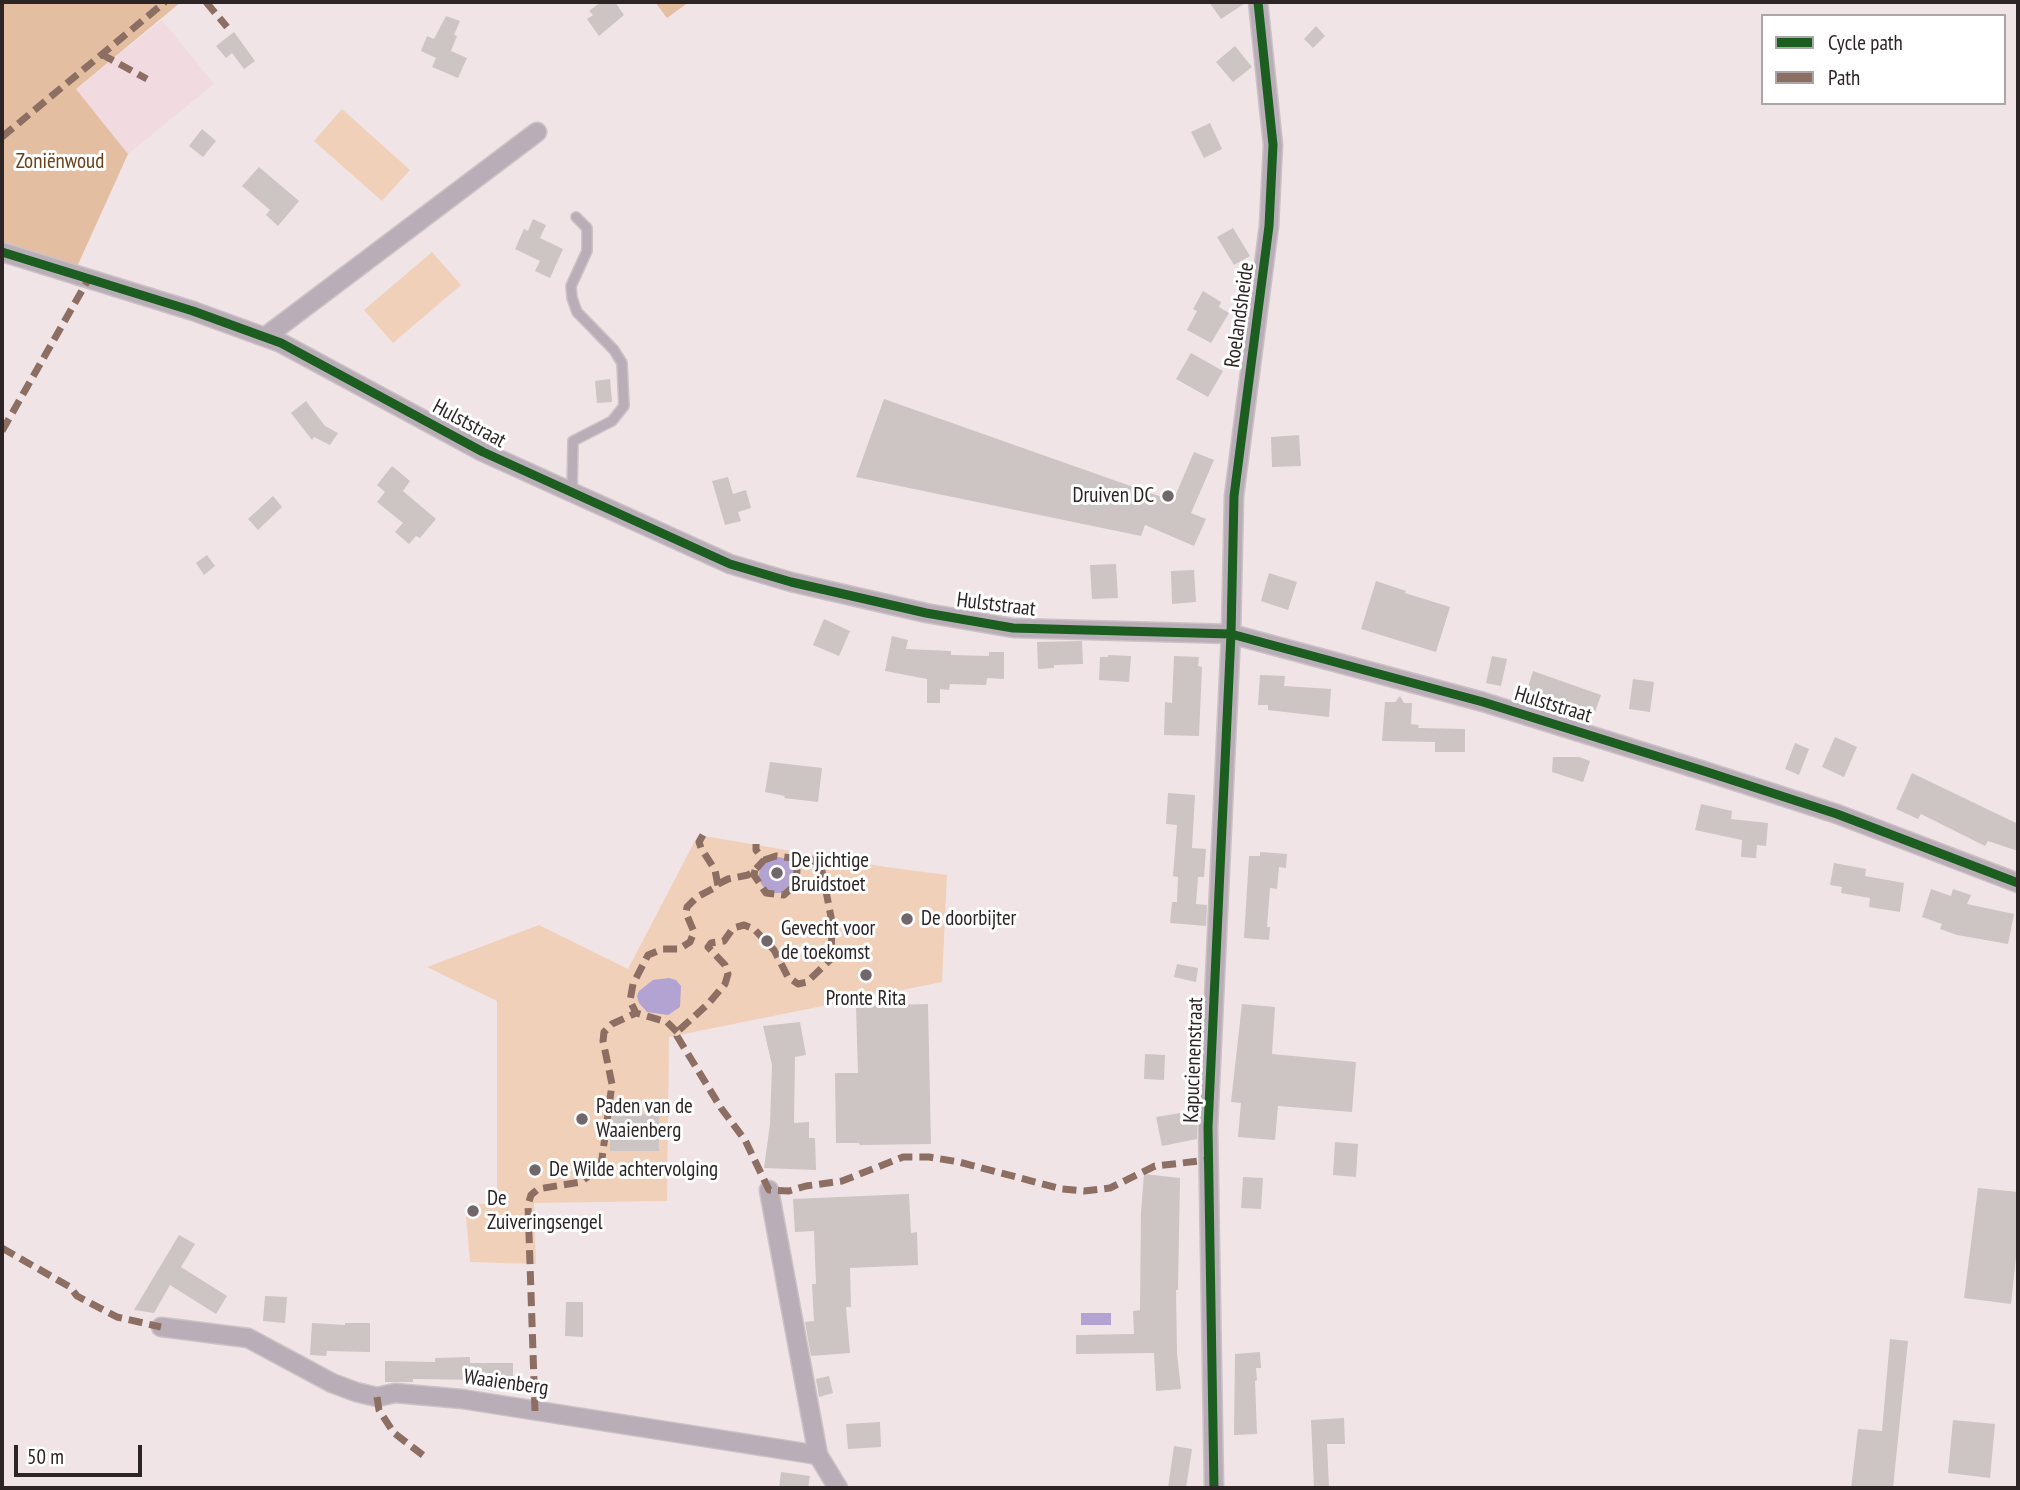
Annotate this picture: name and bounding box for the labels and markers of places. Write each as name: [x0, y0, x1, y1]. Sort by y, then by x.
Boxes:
place label: Druiven DC: [1072, 483, 1154, 509]
marker: Druiven DC: [1160, 488, 1176, 504]
place label: De jichtige Bruidstoet: [791, 848, 869, 898]
marker: De jichtige Bruidstoet: [769, 865, 785, 881]
place label: De doorbijter: [921, 906, 1016, 932]
marker: De doorbijter: [899, 911, 915, 927]
place label: Gevecht voor de toekomst: [781, 916, 875, 966]
marker: Gevecht voor de toekomst: [759, 933, 775, 949]
marker: Pronte Rita: [858, 967, 874, 983]
place label: Pronte Rita: [826, 986, 906, 1012]
place label: Paden van de Waaienberg: [596, 1094, 693, 1144]
marker: Paden van de Waaienberg: [574, 1111, 590, 1127]
place label: De Wilde achtervolging: [549, 1157, 718, 1183]
marker: De Wilde achtervolging: [527, 1162, 543, 1178]
place label: De Zuiveringsengel: [487, 1186, 603, 1236]
marker: De Zuiveringsengel: [465, 1203, 481, 1219]

